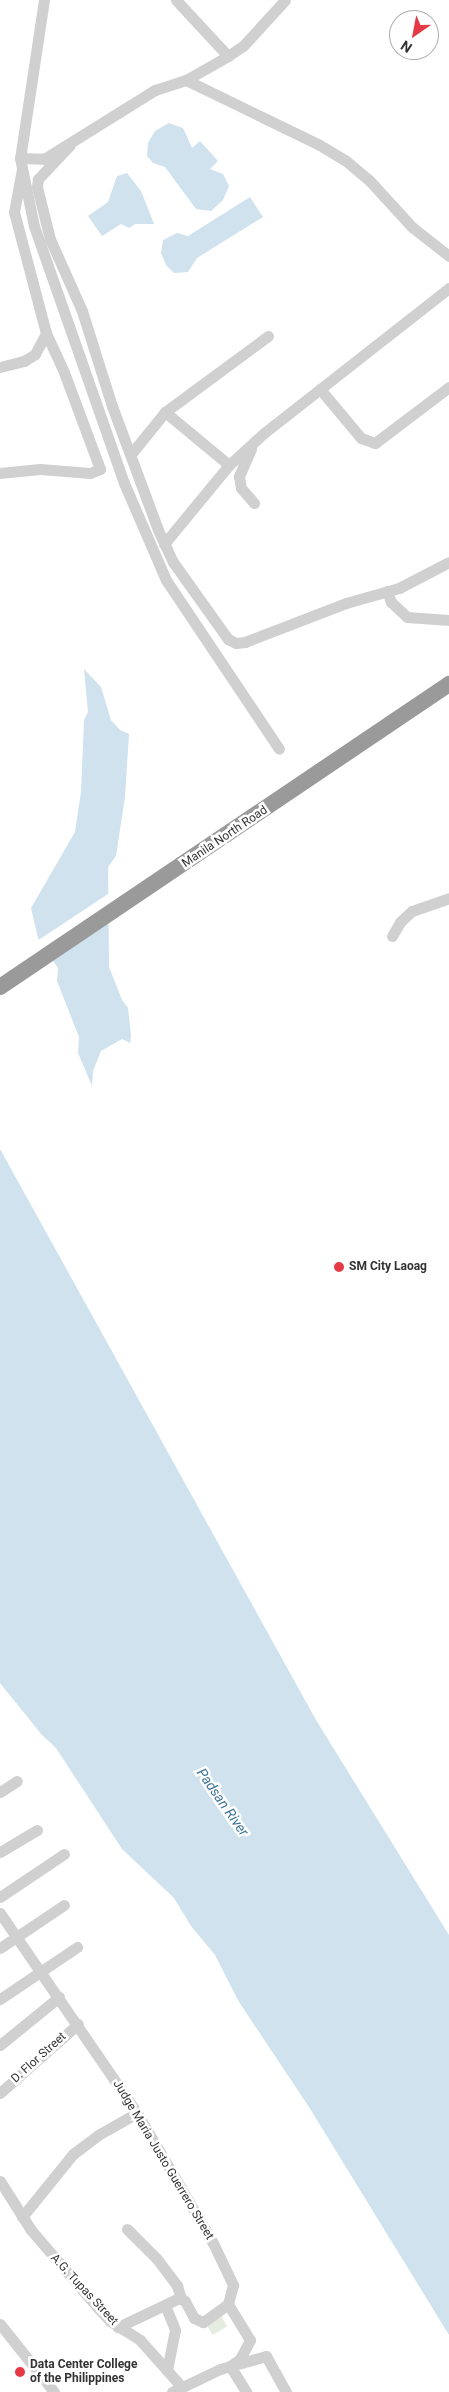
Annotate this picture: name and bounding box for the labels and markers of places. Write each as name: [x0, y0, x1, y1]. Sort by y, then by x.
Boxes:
place label: SM City Laoag: [349, 1260, 427, 1274]
marker: SM City Laoag: [333, 1261, 345, 1273]
place label: Data Center College of the Philippines: [30, 2358, 137, 2386]
marker: Data Center College of the Philippines: [14, 2366, 26, 2378]

